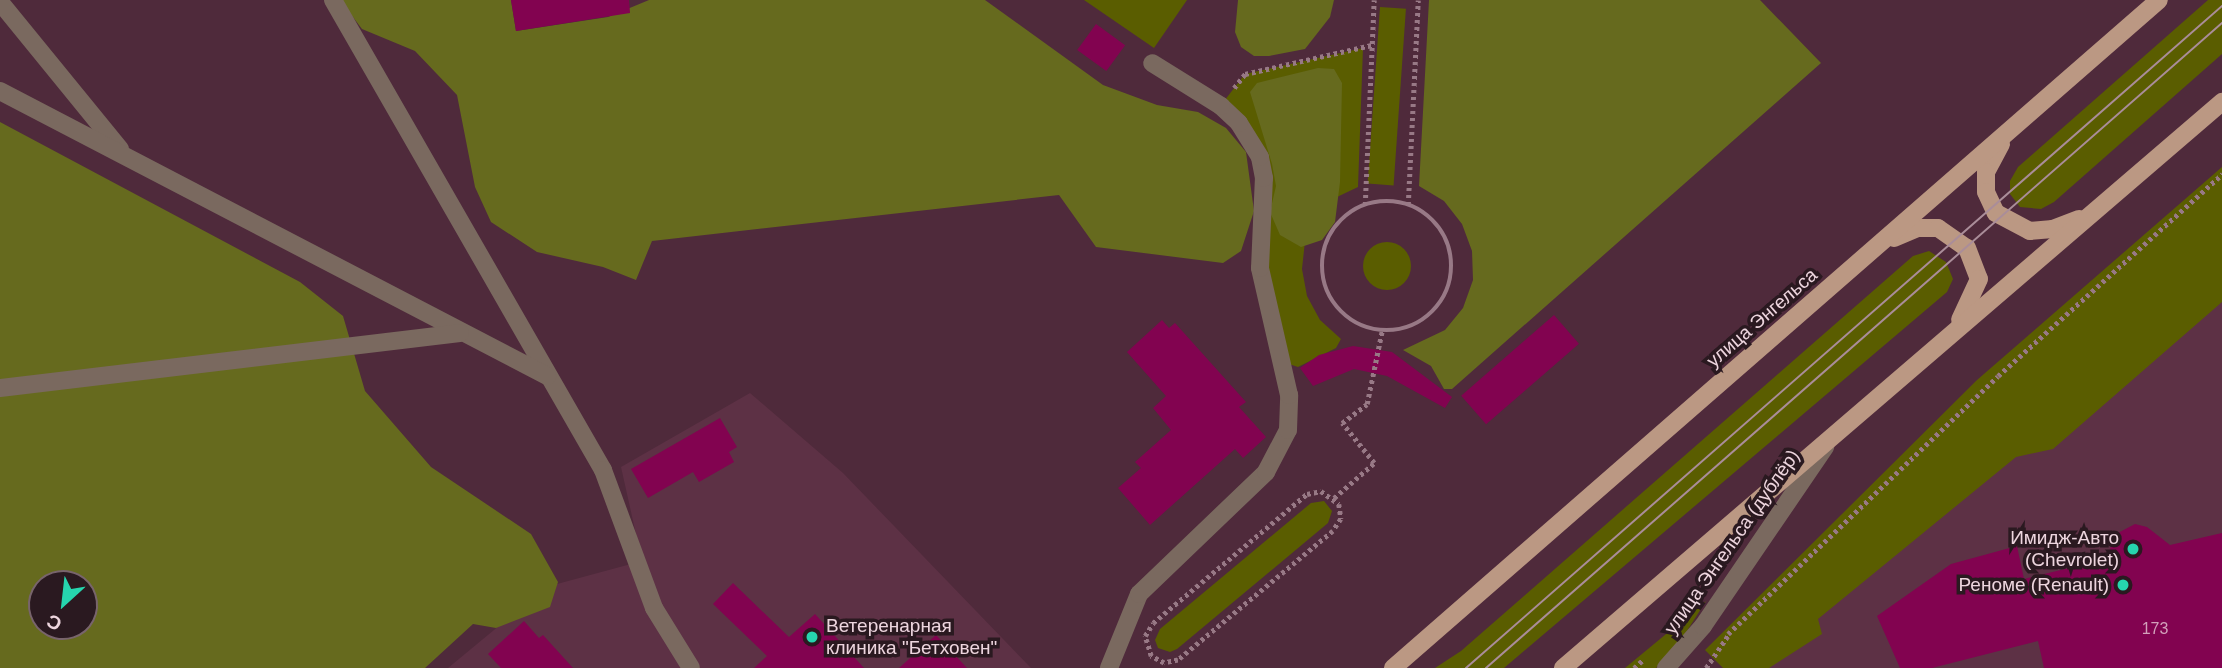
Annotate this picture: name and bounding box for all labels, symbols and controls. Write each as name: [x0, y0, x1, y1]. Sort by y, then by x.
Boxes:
street label: улица Энгельса: [1702, 264, 1822, 372]
street label: улица Энгельса (дублёр): [1660, 445, 1804, 639]
place label: Имидж-Авто (Chevrolet): [2010, 527, 2119, 571]
marker: Имидж-Авто (Chevrolet): [2125, 541, 2141, 557]
north arrow: [28, 570, 98, 640]
place label: Реноме (Renault): [1958, 574, 2109, 596]
marker: Реноме (Renault): [2115, 577, 2131, 593]
text: С: [43, 610, 65, 635]
place label: Ветеренарная клиника "Бетховен": [826, 615, 997, 659]
house number: 173: [2142, 619, 2168, 639]
marker: Ветеренарная клиника "Бетховен": [804, 629, 820, 645]

